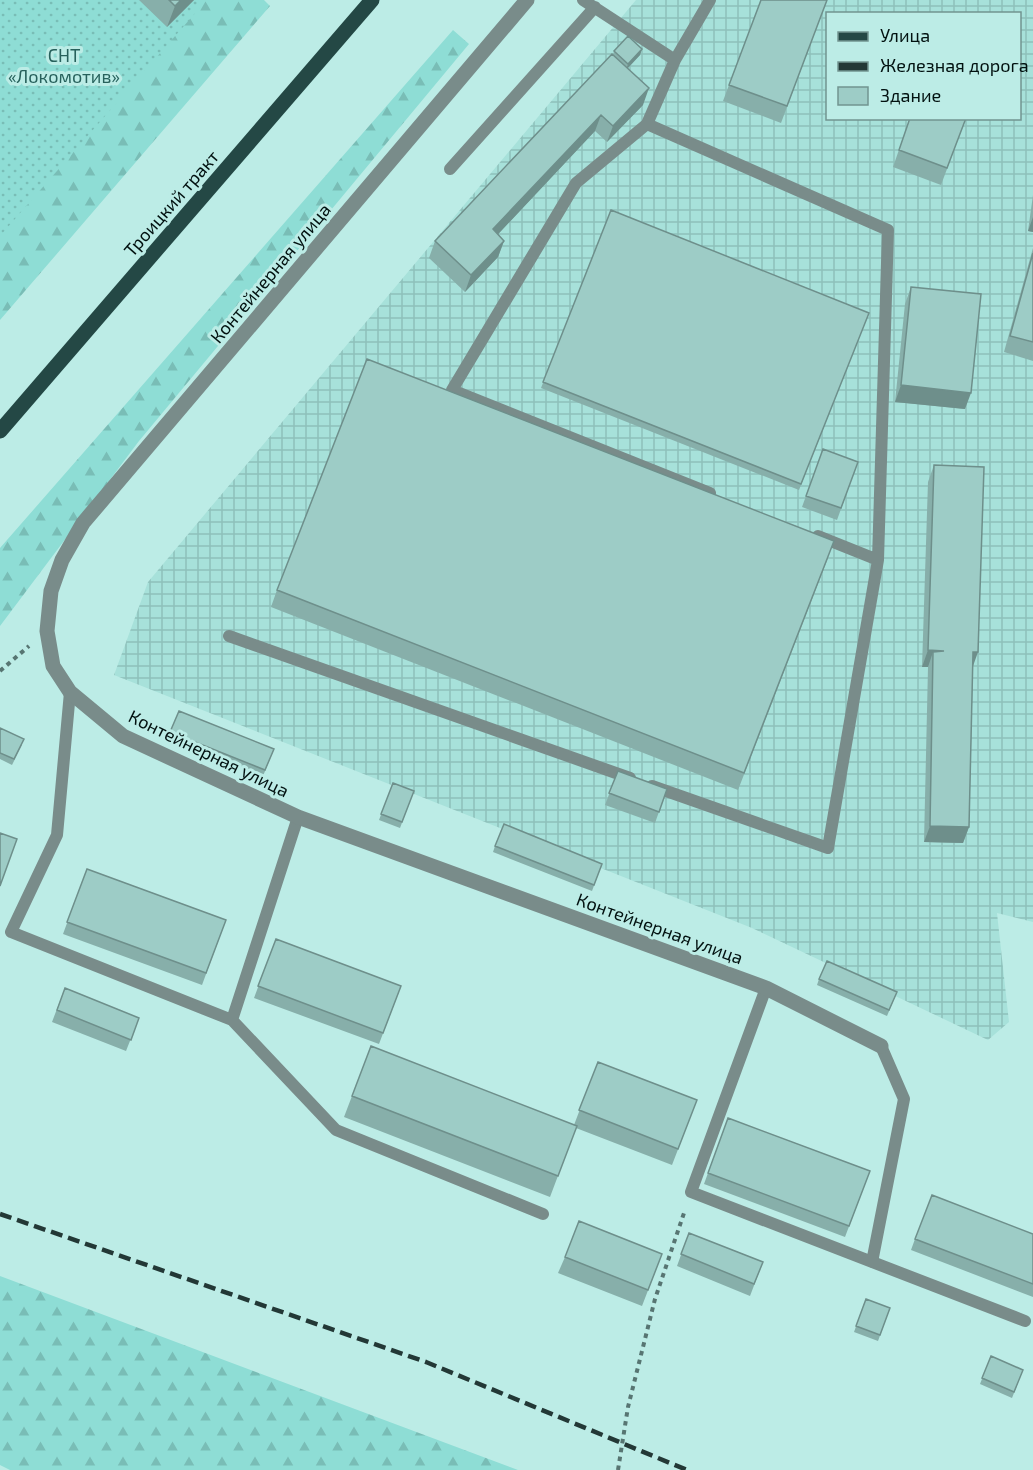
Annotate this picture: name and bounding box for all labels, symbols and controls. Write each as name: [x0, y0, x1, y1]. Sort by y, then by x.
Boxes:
legend: [826, 12, 1021, 120]
text: Улица: [880, 24, 930, 46]
park label: СНТ «Локомотив»: [8, 44, 120, 87]
text: Железная дорога: [880, 54, 1029, 76]
text: Здание: [880, 84, 941, 106]
street label: Троицкий тракт: [119, 145, 223, 261]
street label: Контейнерная улица: [205, 199, 335, 347]
street label: Контейнерная улица: [125, 705, 293, 801]
street label: Контейнерная улица: [574, 888, 746, 968]

